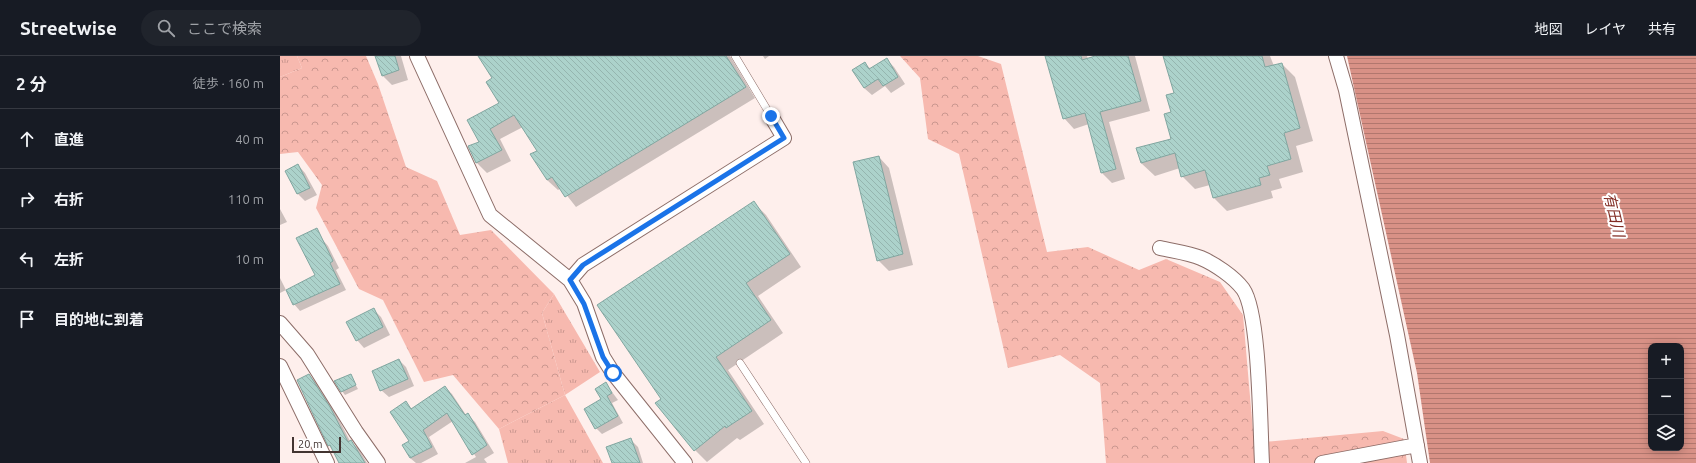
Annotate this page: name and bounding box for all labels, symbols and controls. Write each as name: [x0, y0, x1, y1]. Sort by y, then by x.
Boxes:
search box: [141, 10, 421, 46]
text: Streetwise: [20, 17, 117, 39]
icon: search: [155, 17, 177, 39]
text: ここで検索: [187, 20, 262, 37]
text: 地図: [1534, 21, 1562, 37]
text: レイヤ: [1584, 21, 1626, 37]
text: 共有: [1648, 21, 1676, 37]
text: 2 分: [16, 74, 47, 93]
text: 徒歩 · 160 m: [193, 76, 264, 90]
route end: [762, 107, 780, 125]
icon: ahead: [16, 128, 38, 150]
text: 直進: [54, 131, 84, 148]
text: 40 m: [235, 132, 264, 146]
icon: right: [16, 188, 38, 210]
text: 右折: [54, 191, 84, 208]
water label: 有田川: [1601, 191, 1628, 241]
text: 110 m: [228, 192, 264, 206]
icon: left: [16, 248, 38, 270]
text: 左折: [54, 251, 84, 268]
text: 10 m: [235, 252, 264, 266]
icon: arrive: [16, 308, 38, 330]
text: 目的地に到着: [54, 311, 144, 328]
map controls: [1648, 343, 1684, 451]
button: +: [1648, 343, 1684, 379]
route start: [604, 364, 622, 382]
button: −: [1648, 379, 1684, 415]
button: layers: [1648, 415, 1684, 451]
scale bar: [292, 435, 341, 454]
text: 20 m: [298, 438, 322, 450]

